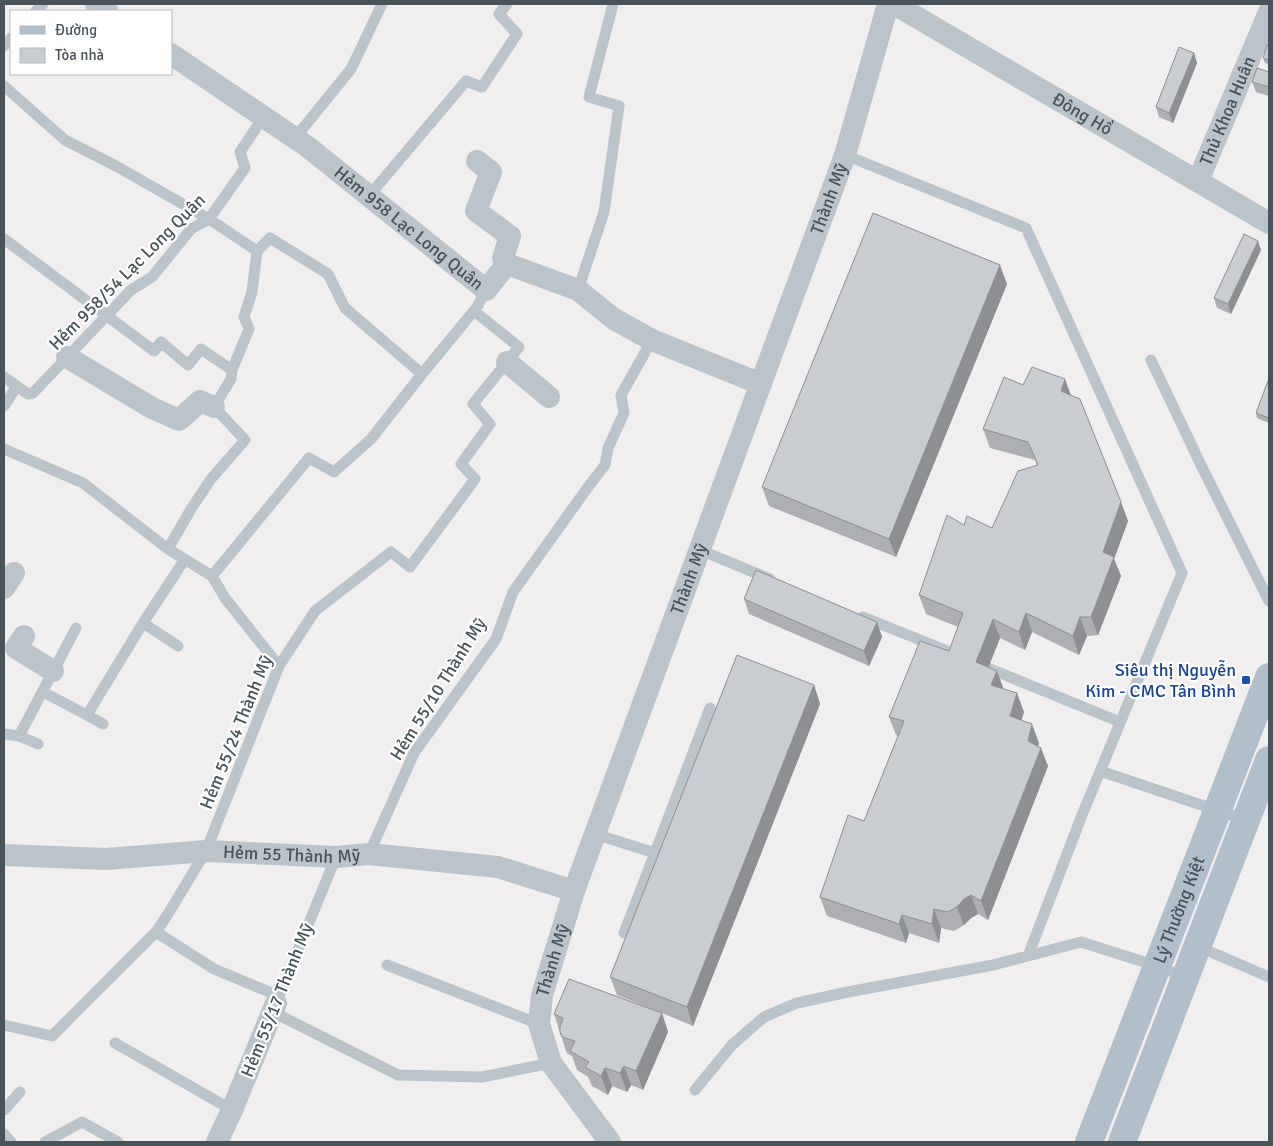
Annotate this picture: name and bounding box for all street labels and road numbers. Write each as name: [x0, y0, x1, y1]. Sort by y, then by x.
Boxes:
street label: Thủ Khoa Huân: [1195, 53, 1260, 169]
street label: Đông Hồ: [1048, 88, 1116, 140]
street label: Thành Mỹ: [806, 160, 852, 238]
street label: Hẻm 958 Lạc Long Quân: [330, 161, 488, 295]
street label: Hẻm 958/54 Lạc Long Quân: [44, 189, 210, 355]
street label: Thành Mỹ: [666, 540, 712, 618]
street label: Hẻm 55/10 Thành Mỹ: [385, 613, 491, 764]
street label: Hẻm 55/24 Thành Mỹ: [195, 651, 277, 812]
street label: Hẻm 55 Thành Mỹ: [222, 841, 362, 868]
street label: Lý Thường Kiệt: [1148, 853, 1210, 967]
street label: Hẻm 55/17 Thành Mỹ: [236, 919, 318, 1080]
street label: Thành Mỹ: [531, 921, 574, 999]

